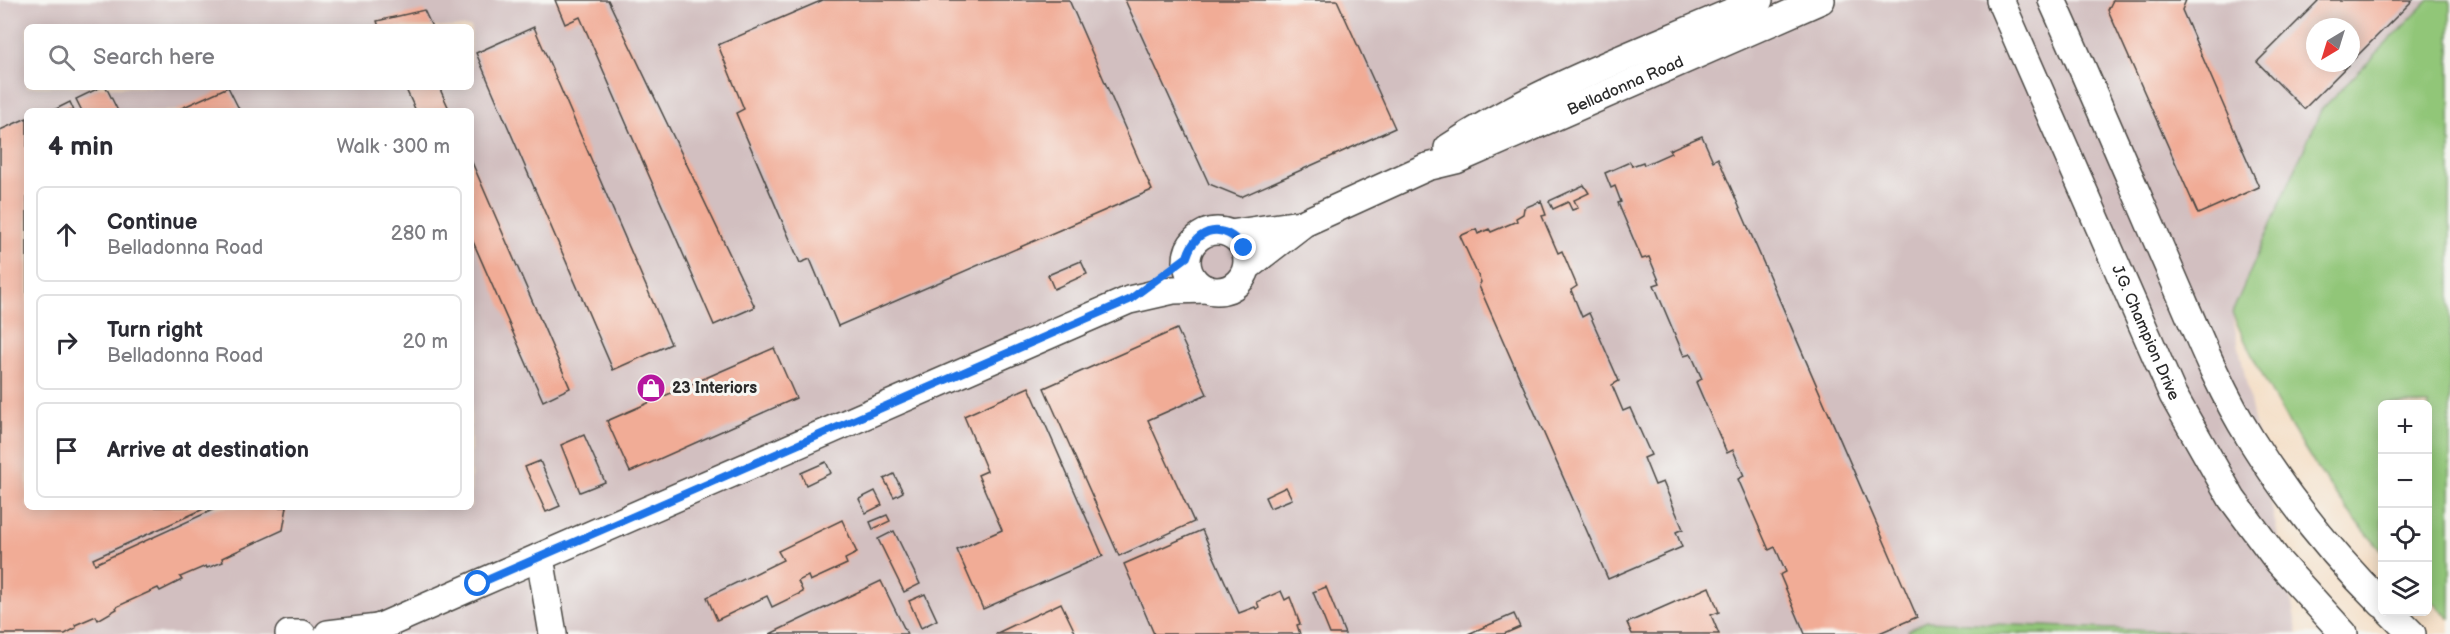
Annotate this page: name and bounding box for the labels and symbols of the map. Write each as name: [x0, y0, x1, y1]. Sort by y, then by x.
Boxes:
north arrow: [2306, 18, 2360, 72]
street label: Belladonna Road: [1564, 52, 1687, 120]
route end: [1230, 234, 1256, 260]
street label: J.G. Champion Drive: [2108, 262, 2184, 404]
shop icon: 23 Interiors: [635, 372, 667, 404]
place label: 23 Interiors: [672, 379, 757, 398]
route start: [464, 570, 490, 596]

